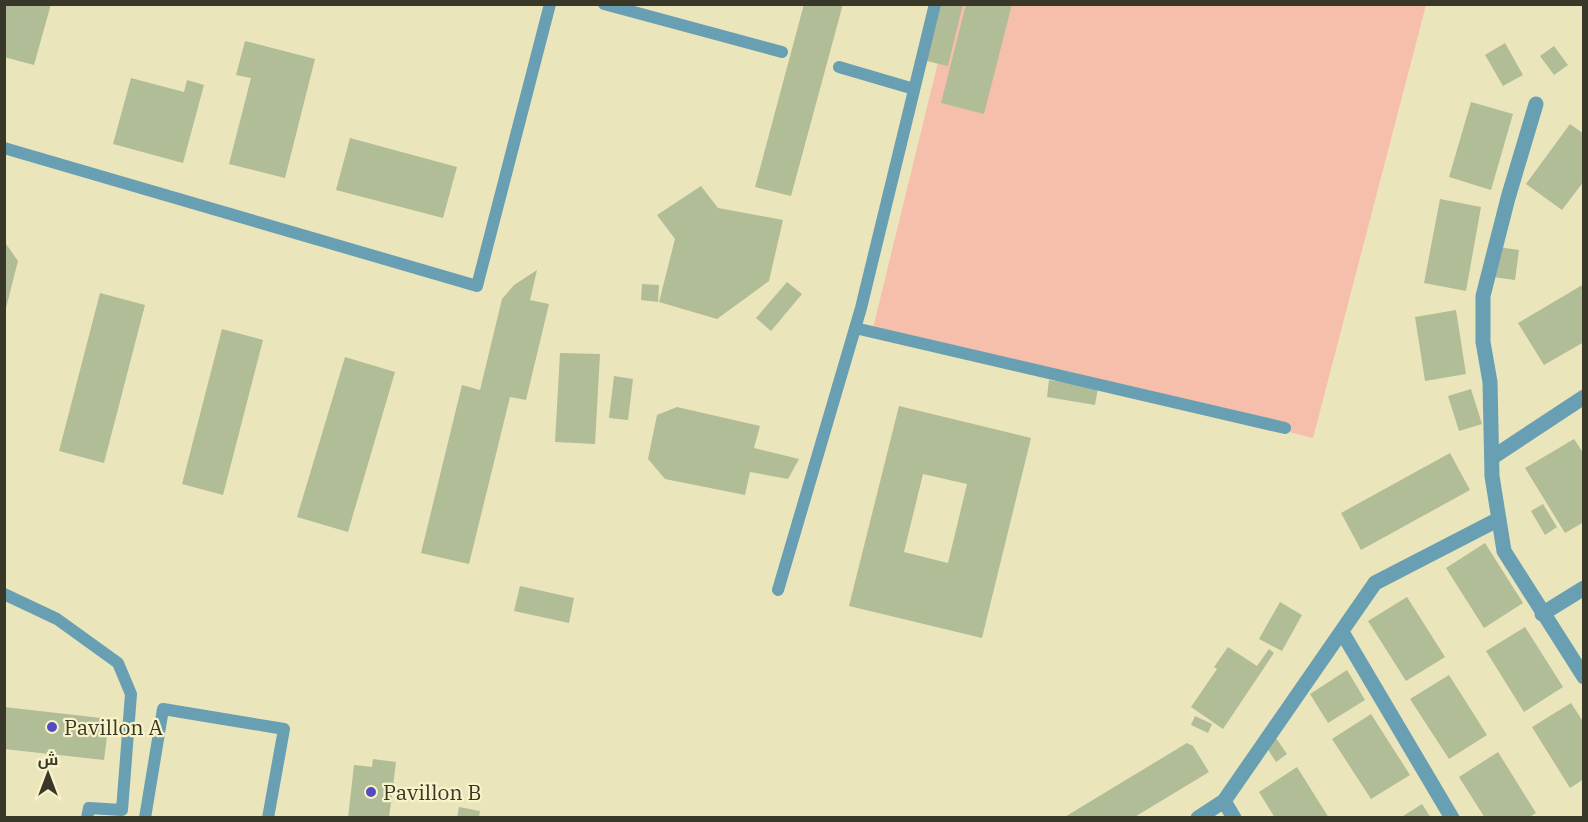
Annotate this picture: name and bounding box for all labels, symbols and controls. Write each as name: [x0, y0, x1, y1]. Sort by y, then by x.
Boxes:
place label: Pavillon A: [64, 713, 164, 741]
marker: Pavillon A: [45, 720, 59, 734]
north arrow: [18, 744, 78, 804]
text: ش: [38, 749, 58, 769]
place label: Pavillon B: [383, 778, 482, 806]
marker: Pavillon B: [364, 785, 378, 799]

